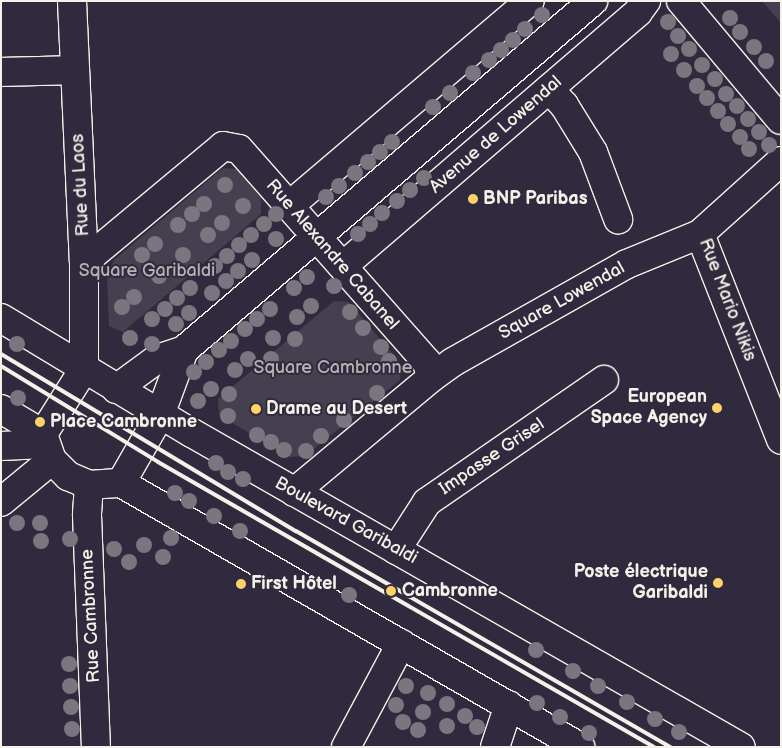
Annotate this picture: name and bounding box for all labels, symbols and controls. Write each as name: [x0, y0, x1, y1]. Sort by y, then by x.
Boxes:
street label: Avenue de Lowendal: [425, 72, 567, 198]
street label: Rue du Laos: [68, 133, 94, 237]
street label: Rue Alexandre Cabanel: [261, 175, 403, 335]
place label: BNP Paribas: [483, 188, 587, 210]
marker: BNP Paribas: [467, 193, 479, 205]
street label: Rue Mario Nikis: [694, 236, 760, 364]
street label: Square Lowendal: [495, 257, 629, 345]
park label: Square Garibaldi: [79, 260, 215, 282]
park label: Square Cambronne: [254, 357, 412, 379]
place label: European Space Agency: [591, 387, 707, 429]
place label: Drame au Desert: [266, 398, 407, 420]
marker: European Space Agency: [711, 402, 723, 414]
marker: Drame au Desert: [250, 403, 262, 415]
place label: Place Cambronne: [50, 411, 197, 433]
street label: Impasse Grisel: [435, 414, 549, 500]
marker: Place Cambronne: [34, 416, 46, 428]
street label: Boulevard Garibaldi: [271, 473, 421, 569]
street label: Rue Cambronne: [77, 549, 105, 683]
place label: Poste électrique Garibaldi: [574, 562, 708, 604]
place label: First Hôtel: [251, 573, 337, 595]
marker: Poste électrique Garibaldi: [712, 577, 724, 589]
marker: First Hôtel: [235, 578, 247, 590]
place label: Cambronne: [402, 580, 498, 602]
marker: Cambronne: [384, 584, 398, 598]

